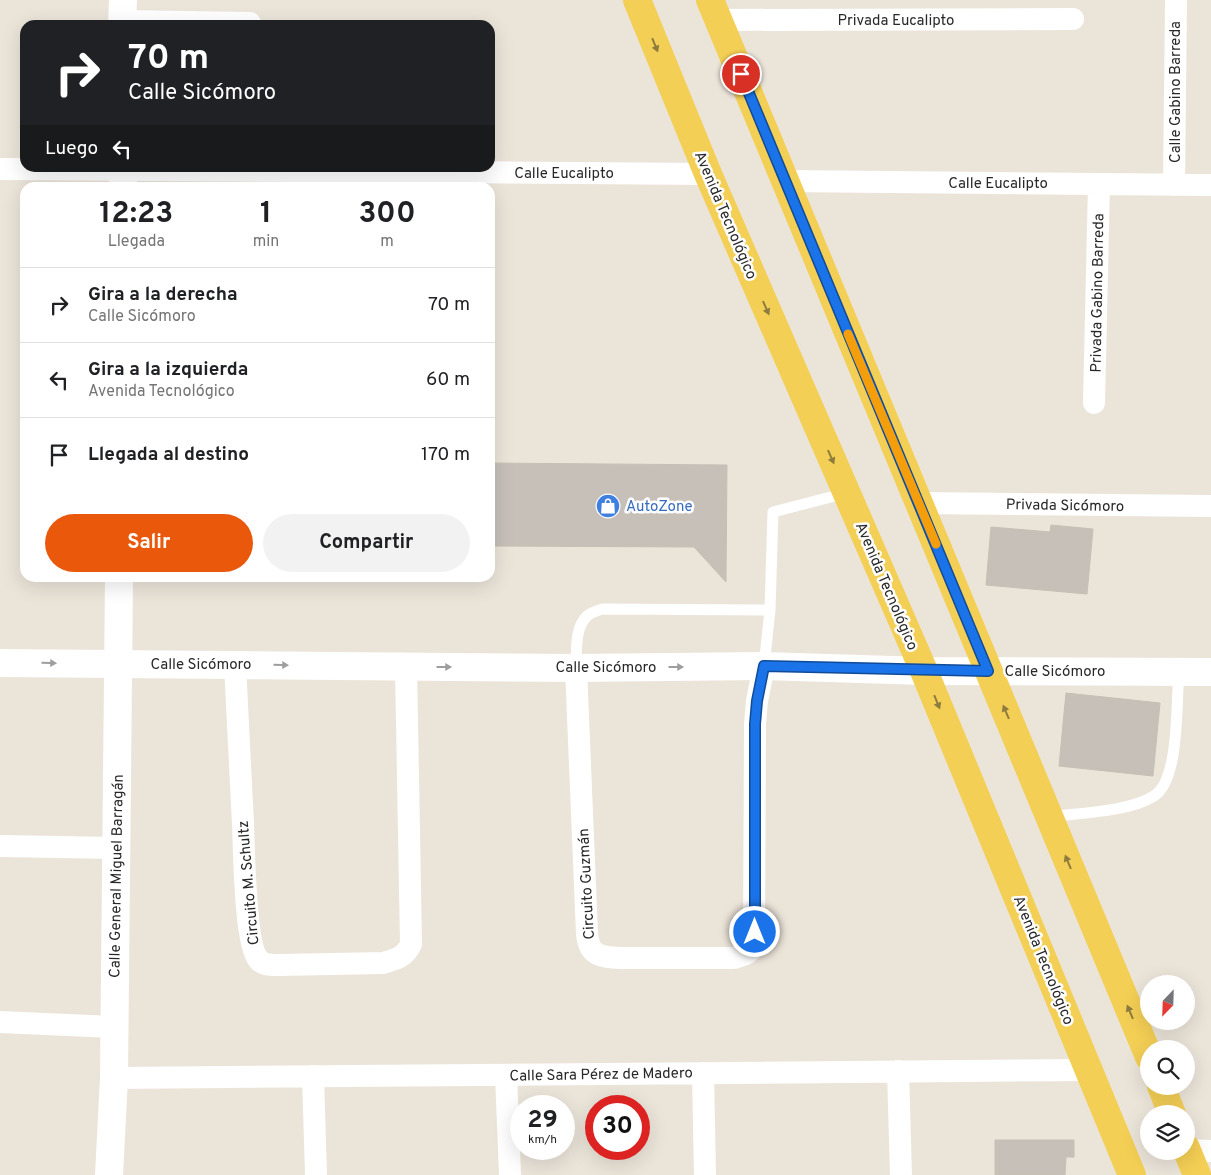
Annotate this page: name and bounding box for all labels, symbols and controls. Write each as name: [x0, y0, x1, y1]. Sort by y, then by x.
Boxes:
street label: Privada Eucalipto: [838, 12, 954, 31]
street label: Calle Gabino Barreda: [1167, 21, 1186, 163]
text: 70 m: [128, 37, 209, 81]
one-way arrow: [652, 38, 660, 52]
icon: right: [45, 40, 110, 105]
pin: [720, 53, 762, 95]
icon: arrive: [727, 60, 755, 88]
text: Calle Sicómoro: [128, 80, 276, 107]
icon: left: [108, 135, 136, 163]
text: Luego: [45, 137, 98, 161]
street label: Avenida Tecnológico: [689, 149, 760, 283]
street label: Calle Eucalipto: [514, 165, 614, 184]
street label: Calle Eucalipto: [948, 175, 1048, 194]
text: 12:23: [99, 196, 173, 233]
text: 1: [260, 196, 272, 233]
text: 300: [359, 196, 416, 233]
street label: Privada Gabino Barreda: [1088, 213, 1109, 373]
text: Llegada: [108, 232, 165, 252]
text: min: [253, 232, 279, 252]
text: m: [380, 232, 394, 252]
text: Gira a la derecha: [88, 283, 238, 307]
icon: right: [45, 291, 73, 319]
text: 70 m: [428, 293, 470, 317]
one-way arrow: [763, 301, 771, 315]
text: Calle Sicómoro: [88, 307, 196, 327]
text: Gira a la izquierda: [88, 358, 248, 382]
icon: left: [45, 366, 73, 394]
text: 60 m: [426, 368, 470, 392]
text: Avenida Tecnológico: [88, 382, 235, 402]
icon: arrive: [45, 441, 73, 469]
text: Llegada al destino: [88, 443, 249, 467]
text: 170 m: [421, 443, 470, 467]
one-way arrow: [828, 450, 836, 464]
shop icon: AutoZone: [595, 493, 621, 519]
street label: Privada Sicómoro: [1006, 496, 1124, 517]
place label: AutoZone: [626, 498, 693, 517]
button: Salir: [45, 514, 253, 572]
button: Compartir: [263, 514, 470, 572]
street label: Avenida Tecnológico: [850, 520, 921, 654]
street label: Calle Sicómoro: [151, 656, 251, 675]
one-way arrow: [41, 659, 57, 667]
street label: Calle Sicómoro: [556, 659, 656, 678]
one-way arrow: [273, 661, 289, 669]
one-way arrow: [436, 663, 452, 671]
one-way arrow: [668, 663, 684, 671]
street label: Calle Sicómoro: [1005, 663, 1105, 682]
one-way arrow: [933, 695, 941, 710]
one-way arrow: [1001, 705, 1009, 719]
street label: Calle General Miguel Barragán: [106, 774, 129, 978]
street label: Circuito M. Schultz: [235, 820, 264, 946]
street label: Circuito Guzmán: [575, 828, 600, 940]
one-way arrow: [1063, 855, 1071, 869]
street label: Avenida Tecnológico: [1008, 893, 1077, 1028]
position arrow: [728, 905, 780, 957]
north arrow: [1140, 975, 1195, 1030]
map controls: [1140, 975, 1195, 1160]
one-way arrow: [1126, 1005, 1133, 1020]
button: search: [1140, 1040, 1195, 1095]
street label: Calle Sara Pérez de Madero: [509, 1064, 693, 1087]
speed limit sign: 30: [585, 1095, 650, 1160]
text: 29: [527, 1105, 558, 1137]
button: layers: [1140, 1105, 1195, 1160]
text: km/h: [528, 1132, 557, 1148]

